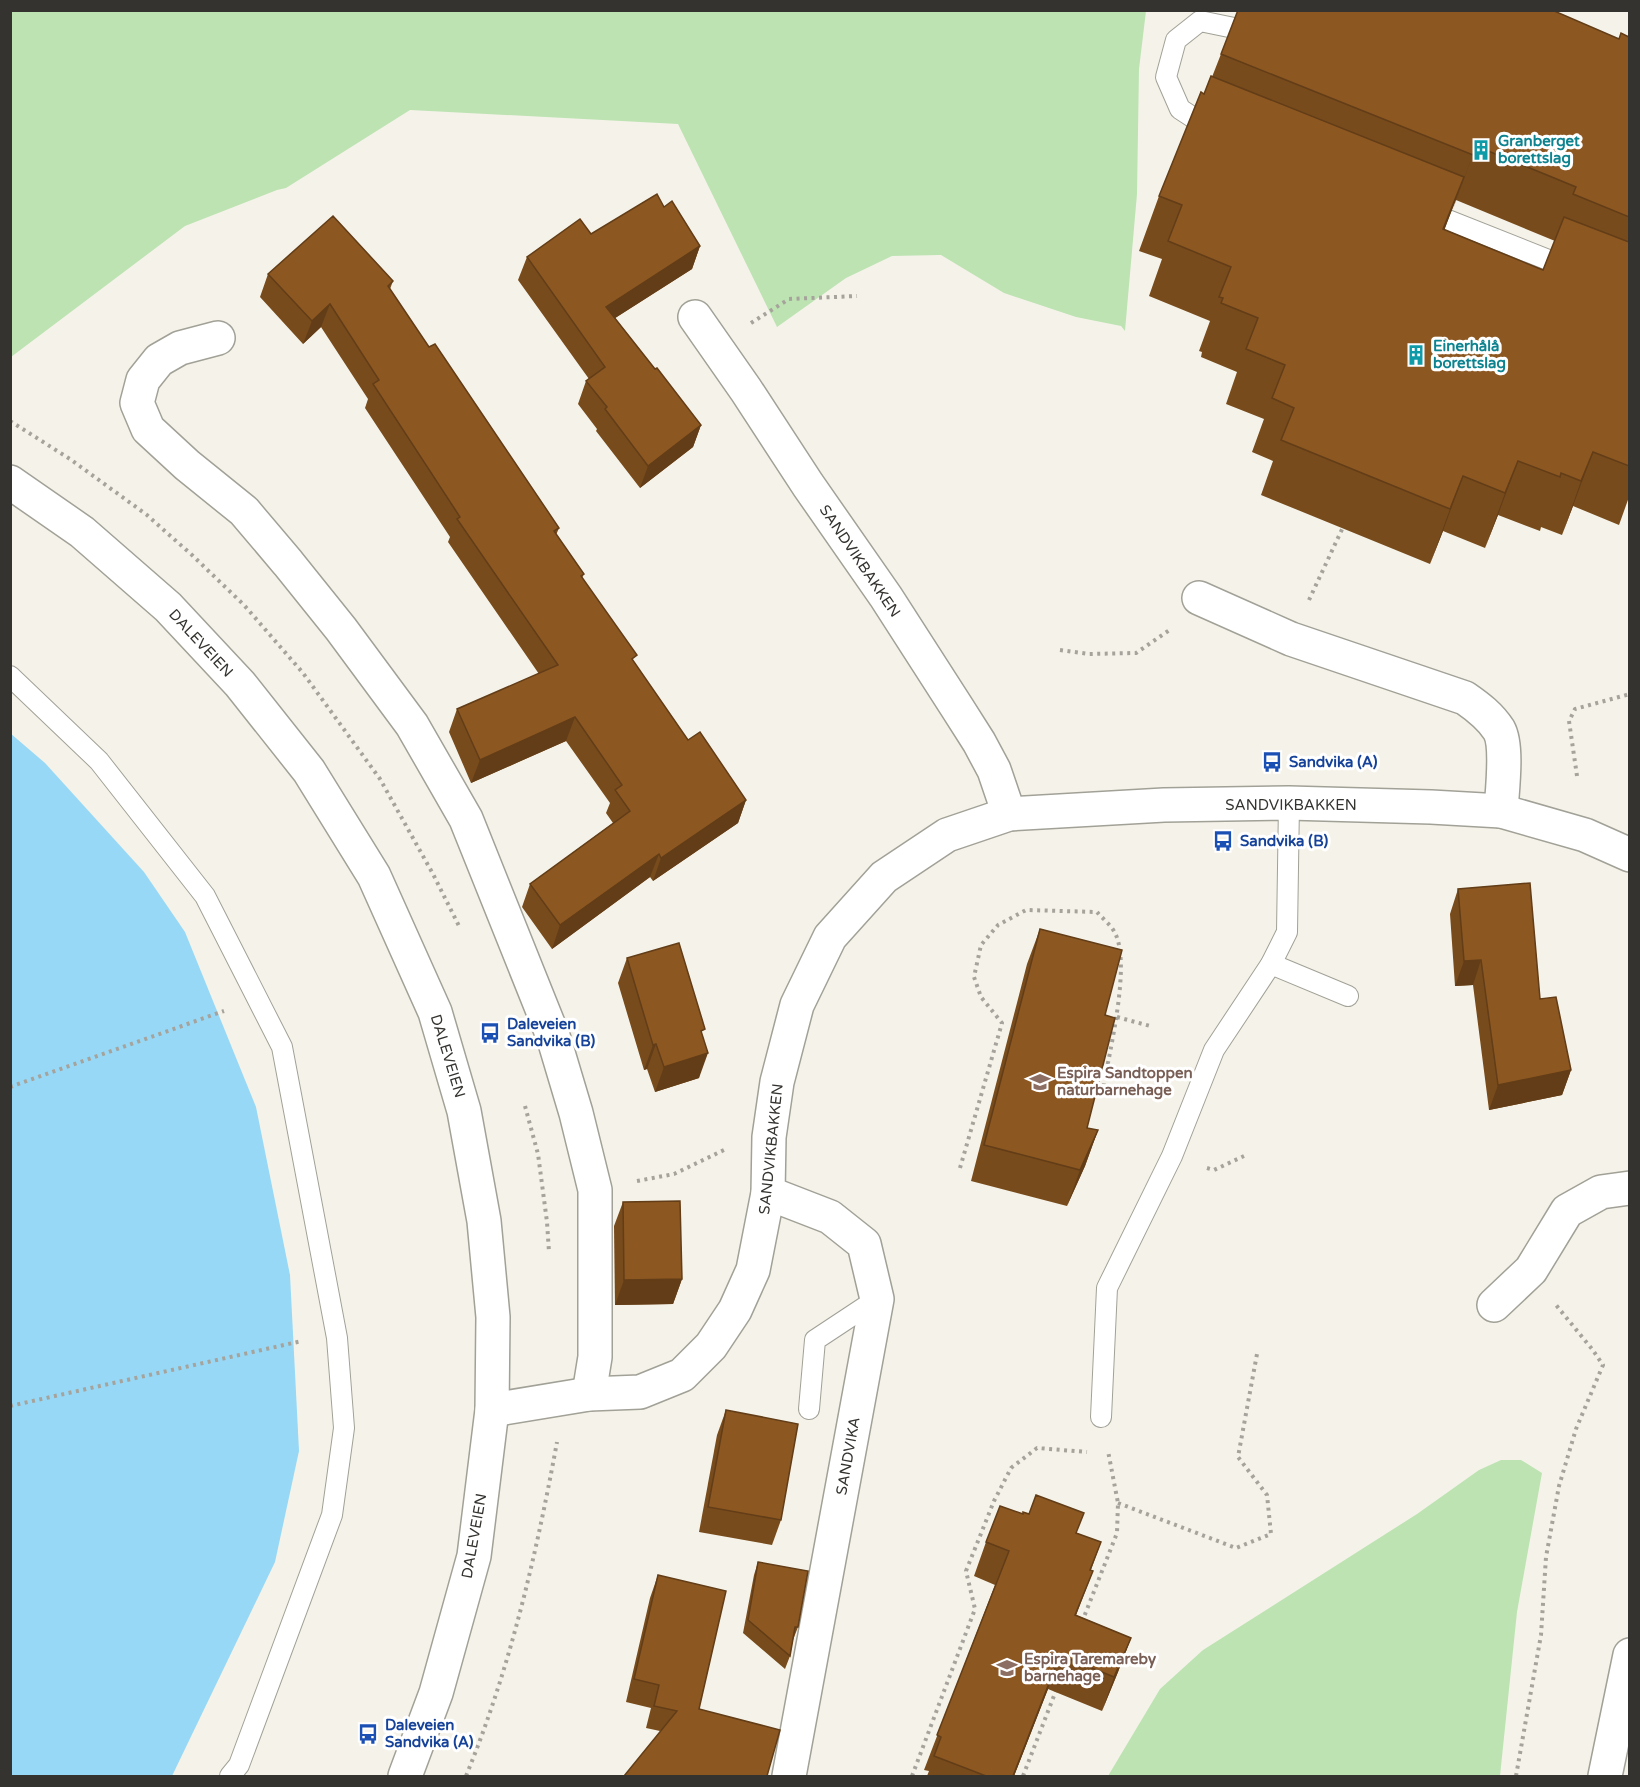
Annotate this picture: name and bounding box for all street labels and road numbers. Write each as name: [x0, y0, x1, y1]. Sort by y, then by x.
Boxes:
street label: SANDVIKBAKKEN: [816, 501, 904, 621]
street label: DALEVEIEN: [165, 605, 237, 681]
street label: SANDVIKBAKKEN: [1225, 796, 1357, 814]
street label: DALEVEIEN: [427, 1012, 469, 1100]
street label: SANDVIKBAKKEN: [755, 1083, 787, 1215]
street label: SANDVIKA: [832, 1415, 864, 1497]
street label: DALEVEIEN: [458, 1492, 490, 1580]

